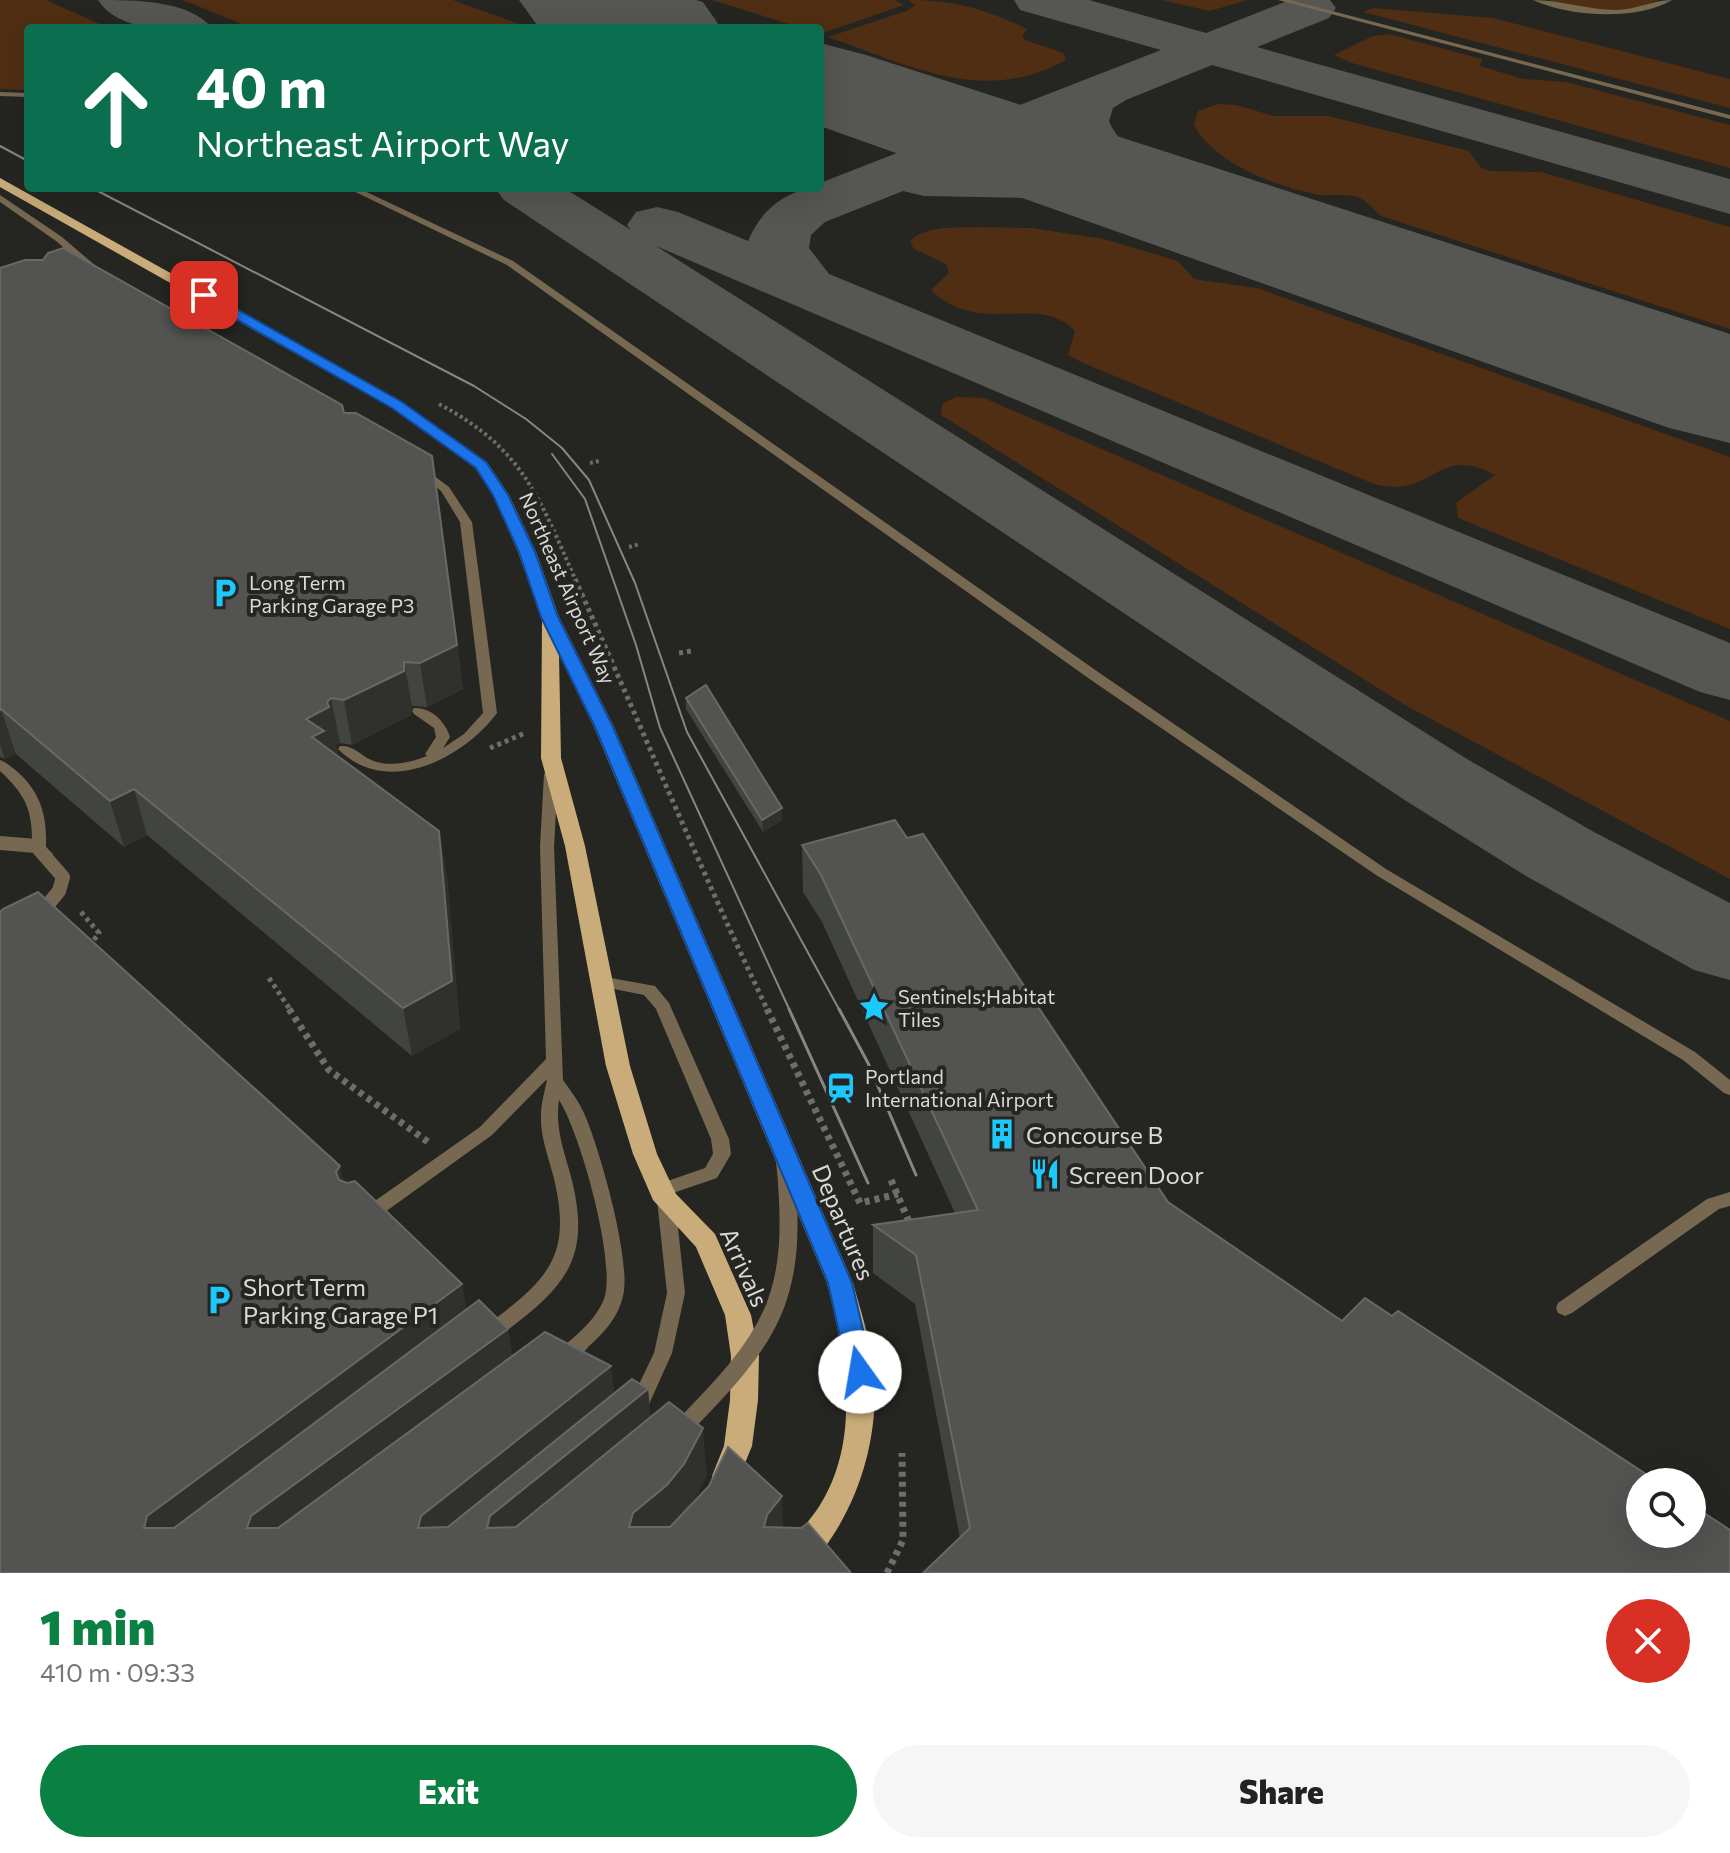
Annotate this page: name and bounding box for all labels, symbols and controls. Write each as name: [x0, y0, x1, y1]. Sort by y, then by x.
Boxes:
text: 40 m: [196, 51, 327, 120]
icon: ahead: [64, 56, 168, 160]
text: Northeast Airport Way: [196, 120, 569, 164]
pin: [170, 261, 238, 329]
icon: arrive: [182, 273, 226, 317]
street label: Northeast Airport Way: [515, 488, 621, 688]
place label: Long Term Parking Garage P3: [249, 570, 414, 617]
parking icon: Long Term Parking Garage P3: [208, 576, 242, 610]
place label: Sentinels;Habitat Tiles: [898, 984, 1055, 1031]
place icon: Sentinels;Habitat Tiles: [857, 990, 891, 1024]
place label: Portland International Airport: [865, 1064, 1054, 1111]
station icon: Portland International Airport: [824, 1071, 858, 1105]
building icon: Concourse B: [985, 1117, 1019, 1151]
place label: Concourse B: [1026, 1120, 1163, 1149]
restaurant icon: Screen Door: [1028, 1157, 1062, 1191]
street label: Departures: [807, 1160, 881, 1284]
place label: Screen Door: [1069, 1160, 1204, 1189]
street label: Arrivals: [715, 1223, 775, 1311]
place label: Short Term Parking Garage P1: [243, 1272, 438, 1329]
parking icon: Short Term Parking Garage P1: [202, 1283, 236, 1317]
position arrow: [818, 1330, 902, 1414]
map controls: [1626, 1468, 1706, 1548]
button: search: [1626, 1468, 1706, 1548]
text: 1 min: [40, 1596, 155, 1655]
button: close: [1606, 1599, 1690, 1683]
text: 410 m · 09:33: [40, 1656, 195, 1687]
button: Exit: [40, 1745, 857, 1837]
button: Share: [873, 1745, 1690, 1837]

